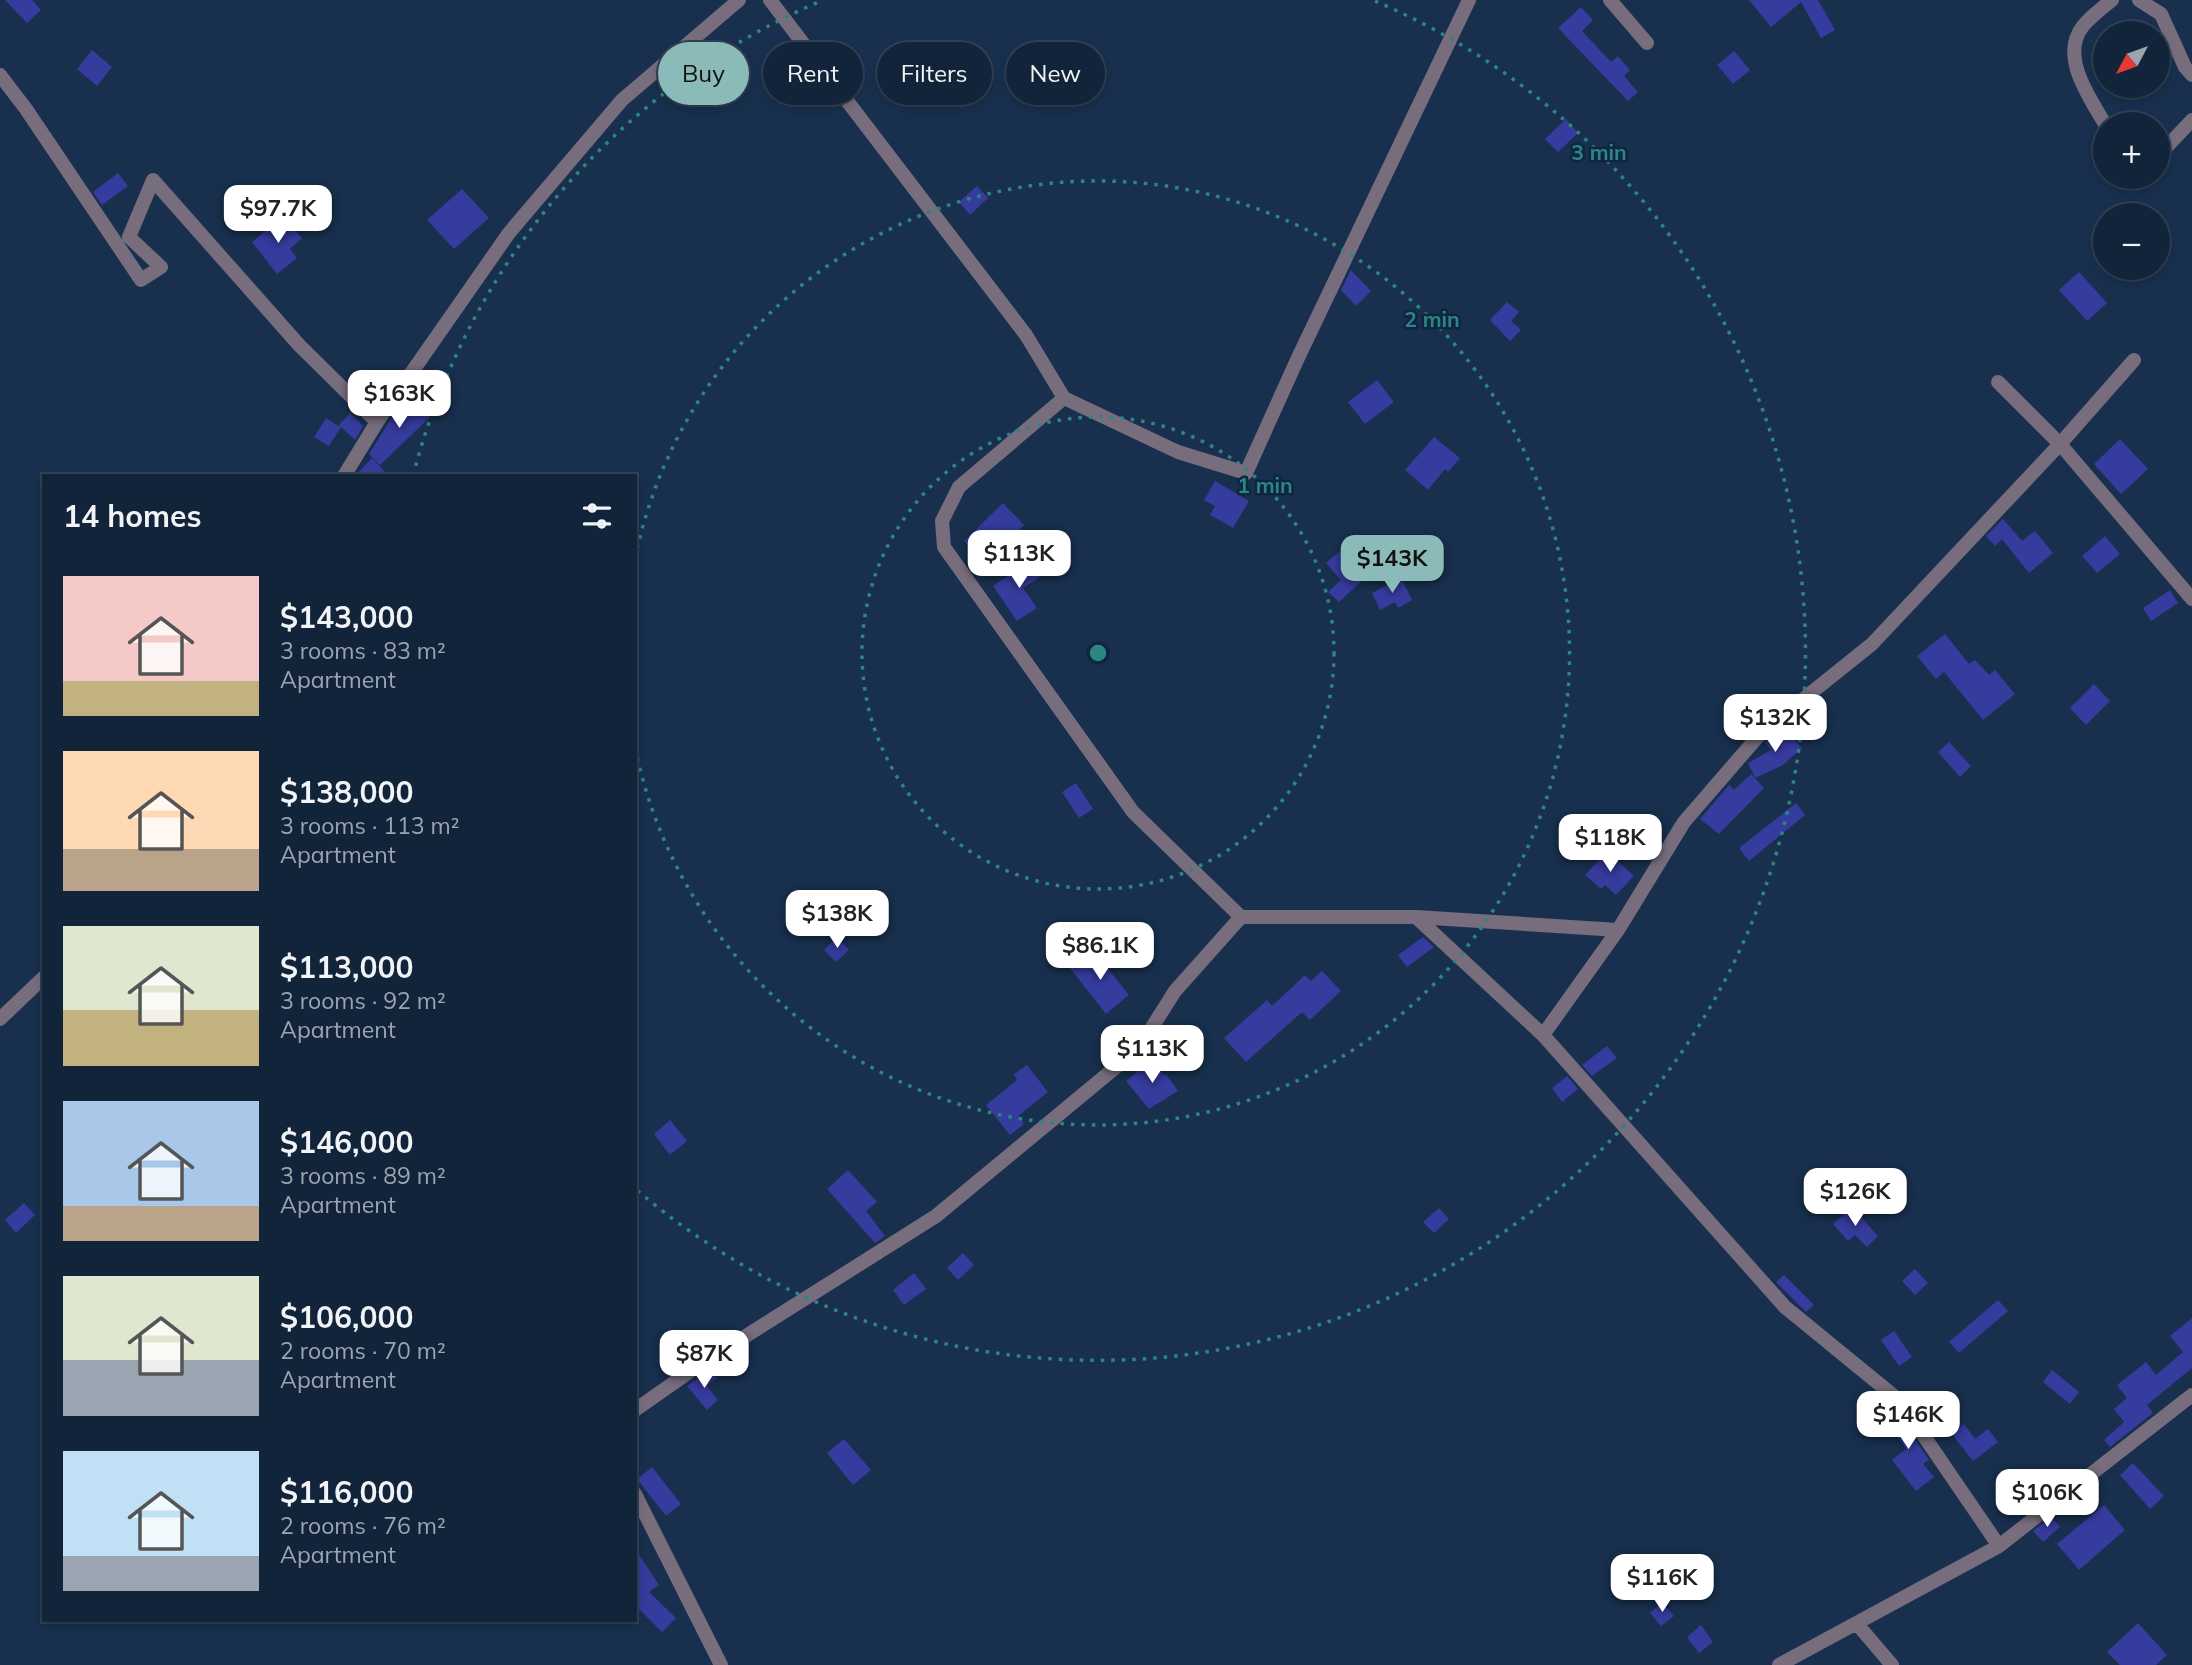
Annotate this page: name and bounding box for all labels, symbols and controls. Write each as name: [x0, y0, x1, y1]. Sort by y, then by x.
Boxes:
north arrow: [2093, 21, 2170, 98]
map controls: [2093, 21, 2170, 280]
chip: Buy: [658, 42, 749, 105]
chip: Rent: [763, 42, 863, 105]
chip: Filters: [877, 42, 992, 105]
chip: New: [1006, 42, 1105, 105]
button: +: [2093, 112, 2170, 189]
text: 3 min: [1571, 139, 1627, 165]
pin: $97.7K: [221, 186, 335, 245]
text: $97.7K: [240, 193, 316, 222]
button: −: [2093, 203, 2170, 280]
text: 2 min: [1404, 306, 1460, 332]
pin: $163K: [350, 370, 448, 430]
text: $163K: [364, 378, 434, 407]
text: 1 min: [1237, 472, 1293, 498]
text: 14 homes: [63, 497, 202, 535]
icon: filters: [578, 497, 616, 535]
pin: $113K: [970, 530, 1068, 590]
pin: $143K: [1343, 536, 1441, 595]
text: $113K: [984, 538, 1054, 567]
text: $143K: [1357, 543, 1427, 572]
text: $143,000: [280, 598, 413, 636]
icon: home: [119, 604, 203, 688]
text: 3 rooms · 83 m²: [280, 636, 446, 665]
centre of rings: [1086, 641, 1110, 665]
text: Apartment: [280, 665, 396, 694]
pin: $132K: [1726, 694, 1824, 754]
text: $132K: [1740, 702, 1810, 731]
text: $138,000: [280, 773, 413, 811]
icon: home: [119, 779, 203, 863]
text: 3 rooms · 113 m²: [280, 811, 460, 840]
pin: $118K: [1561, 814, 1659, 874]
text: $118K: [1575, 822, 1645, 851]
text: Apartment: [280, 840, 396, 869]
pin: $138K: [788, 890, 886, 950]
text: $138K: [802, 898, 872, 927]
pin: $86.1K: [1043, 922, 1157, 982]
text: $86.1K: [1062, 930, 1138, 959]
text: $113,000: [280, 948, 413, 986]
icon: home: [119, 954, 203, 1038]
text: 3 rooms · 92 m²: [280, 986, 446, 1015]
text: Apartment: [280, 1015, 396, 1044]
pin: $113K: [1103, 1026, 1201, 1085]
text: $113K: [1117, 1033, 1187, 1062]
text: $146,000: [280, 1123, 413, 1161]
icon: home: [119, 1129, 203, 1213]
text: 3 rooms · 89 m²: [280, 1161, 446, 1190]
pin: $126K: [1806, 1168, 1904, 1228]
text: $126K: [1820, 1176, 1890, 1205]
text: Apartment: [280, 1190, 396, 1219]
text: $106,000: [280, 1298, 413, 1336]
icon: home: [119, 1304, 203, 1388]
pin: $87K: [663, 1330, 745, 1390]
text: 2 rooms · 70 m²: [280, 1336, 446, 1365]
text: $87K: [676, 1338, 732, 1367]
text: Apartment: [280, 1365, 396, 1394]
pin: $146K: [1859, 1392, 1957, 1451]
text: $146K: [1873, 1399, 1943, 1428]
pin: $106K: [1998, 1470, 2096, 1529]
text: $116,000: [280, 1473, 413, 1511]
text: $106K: [2012, 1477, 2082, 1506]
icon: home: [119, 1479, 203, 1563]
text: 2 rooms · 76 m²: [280, 1511, 446, 1540]
text: Apartment: [280, 1540, 396, 1569]
pin: $116K: [1613, 1554, 1711, 1614]
text: $116K: [1627, 1562, 1697, 1591]

